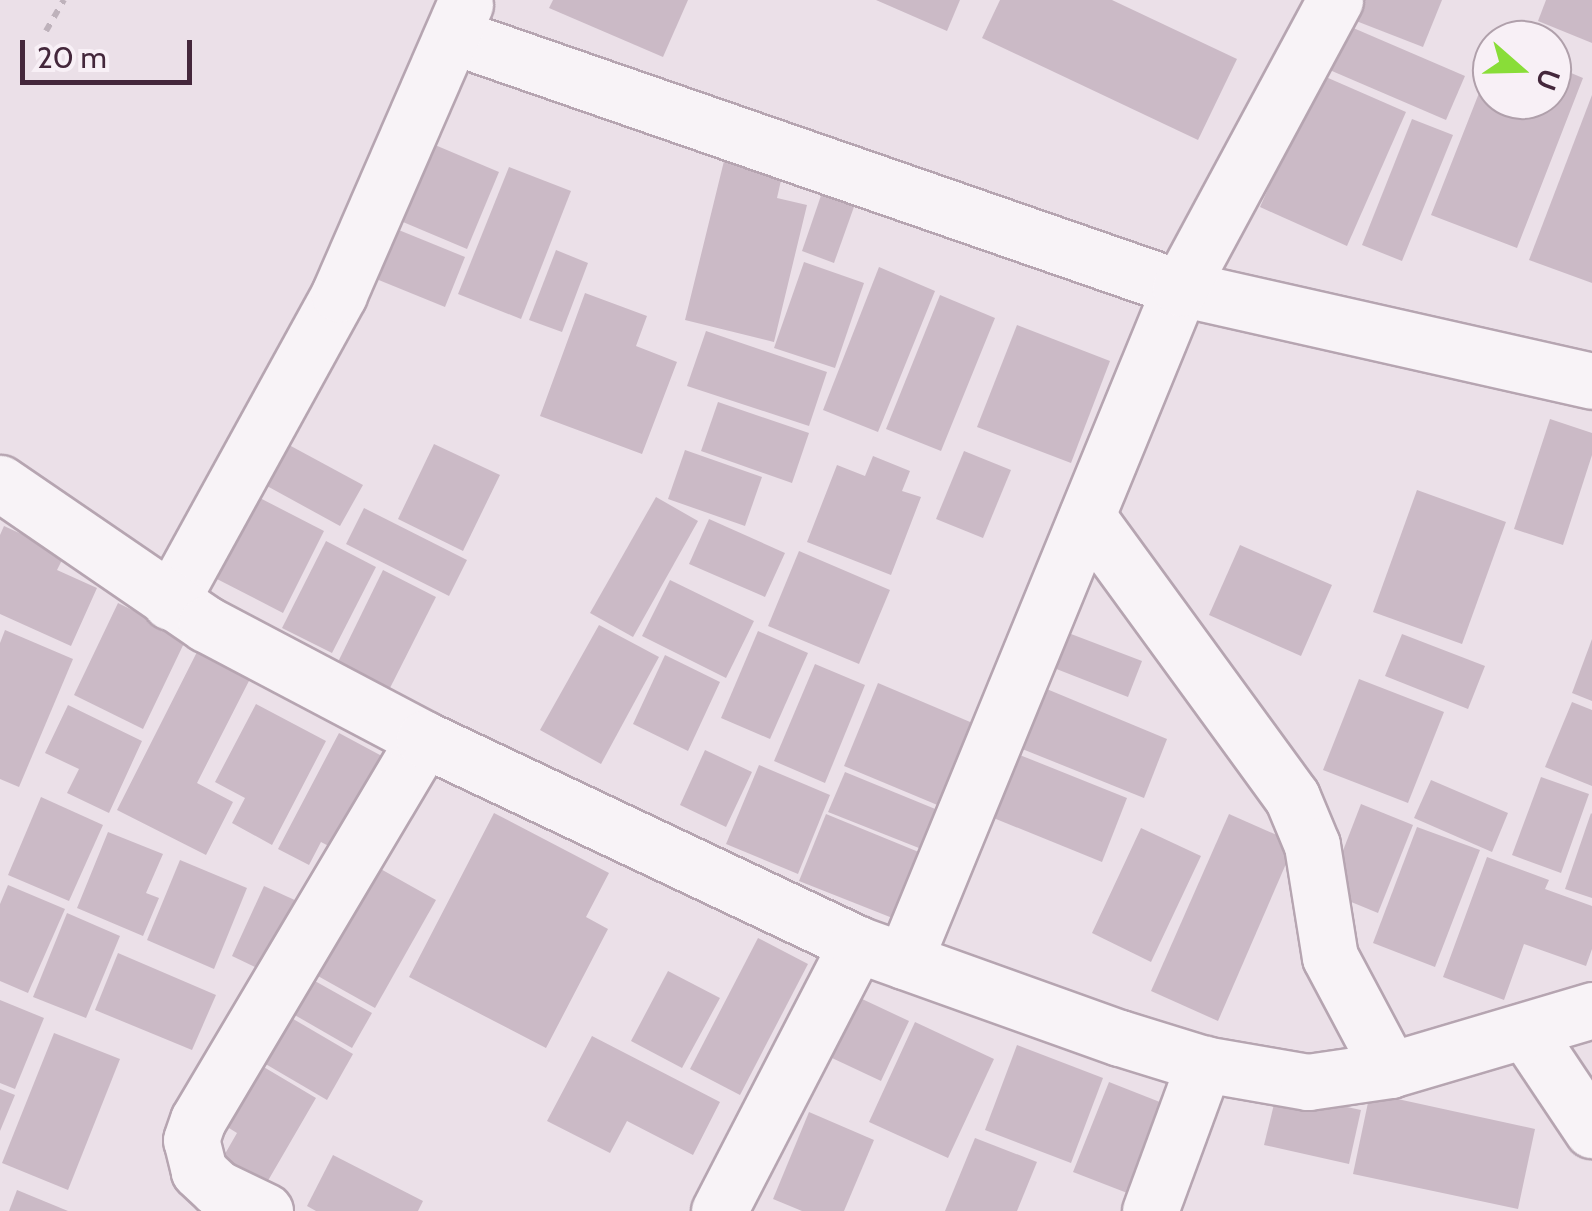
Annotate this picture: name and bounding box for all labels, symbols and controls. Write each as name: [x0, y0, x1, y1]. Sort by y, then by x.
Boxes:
scale bar: [25, 20, 198, 82]
north arrow: [1472, 20, 1572, 120]
text: 20 m: [37, 39, 107, 76]
text: U: [1529, 64, 1568, 95]

